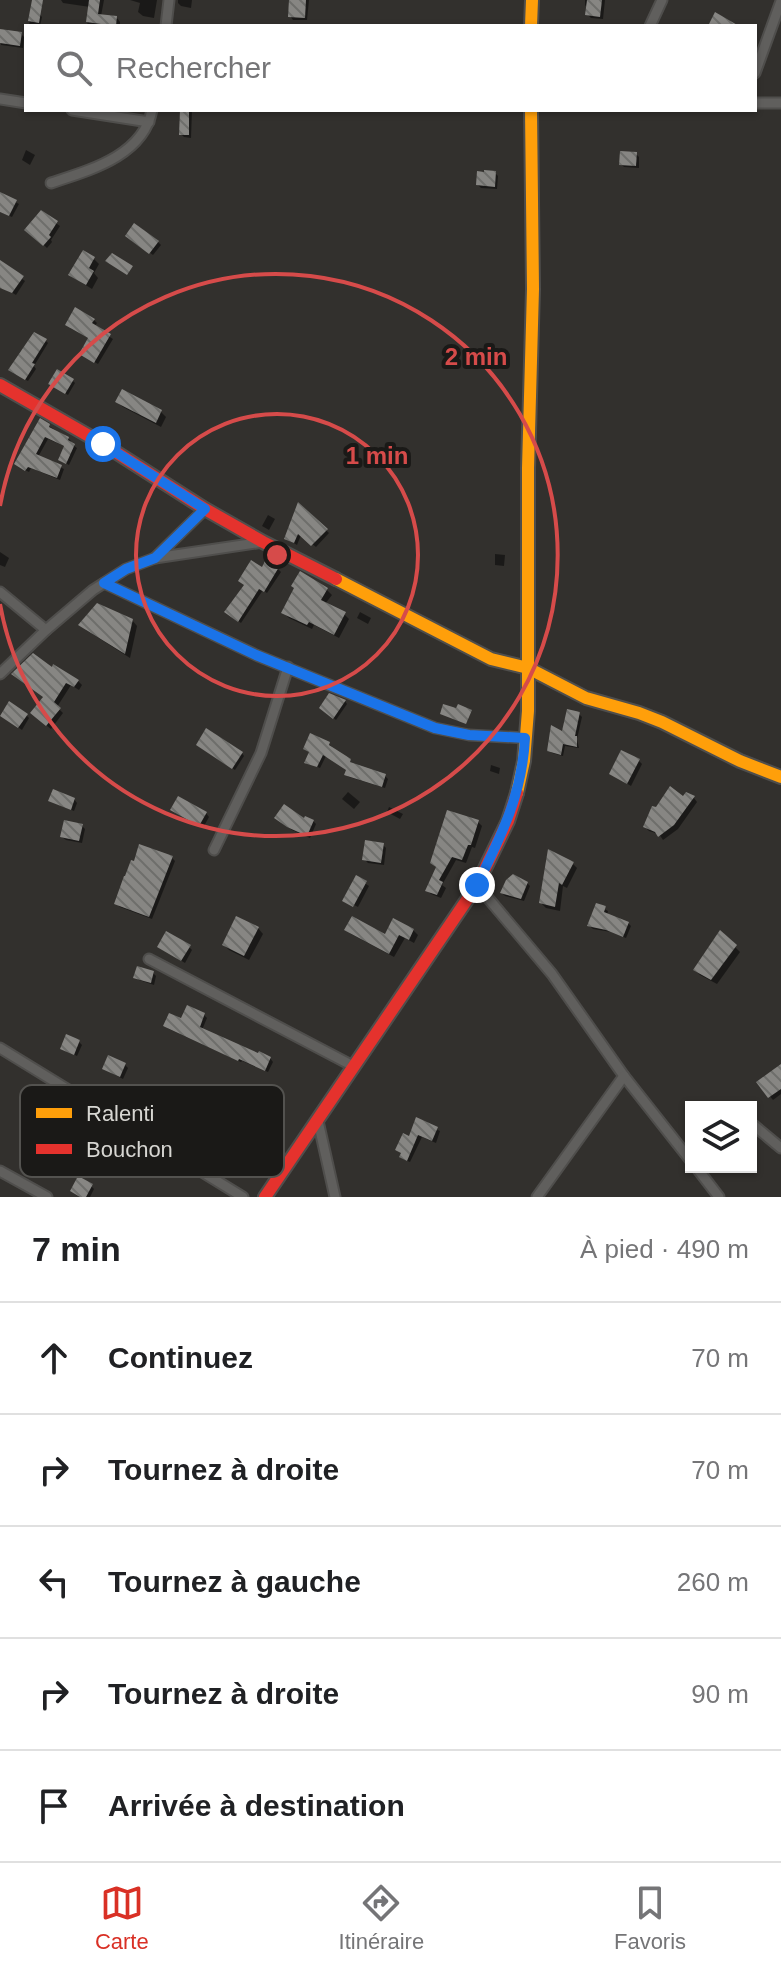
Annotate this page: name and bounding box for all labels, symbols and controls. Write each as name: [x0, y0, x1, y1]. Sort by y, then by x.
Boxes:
search box: [24, 24, 757, 112]
icon: search: [52, 46, 96, 90]
text: Rechercher: [116, 51, 271, 84]
text: 2 min: [445, 343, 507, 370]
route start: [85, 426, 121, 462]
text: 1 min: [346, 442, 408, 469]
centre of rings: [263, 541, 291, 569]
route end: [459, 867, 495, 903]
legend: [20, 1085, 284, 1177]
text: Ralenti: [86, 1101, 154, 1126]
map controls: [685, 1101, 757, 1173]
button: layers: [685, 1101, 757, 1173]
text: Bouchon: [86, 1137, 173, 1162]
text: 7 min: [32, 1230, 121, 1268]
text: À pied · 490 m: [580, 1234, 749, 1264]
icon: ahead: [32, 1336, 76, 1380]
text: Continuez: [108, 1341, 253, 1374]
text: 70 m: [691, 1343, 749, 1373]
icon: right: [32, 1448, 76, 1492]
text: Tournez à droite: [108, 1453, 339, 1486]
text: 70 m: [691, 1455, 749, 1485]
icon: left: [32, 1560, 76, 1604]
text: Tournez à gauche: [108, 1565, 361, 1598]
text: 260 m: [677, 1567, 749, 1597]
icon: right: [32, 1672, 76, 1716]
text: Tournez à droite: [108, 1677, 339, 1710]
text: 90 m: [691, 1679, 749, 1709]
icon: arrive: [32, 1784, 76, 1828]
text: Arrivée à destination: [108, 1789, 405, 1822]
tab: Carte: [95, 1881, 149, 1955]
tab: Itinéraire: [339, 1881, 424, 1955]
tab: Favoris: [614, 1881, 686, 1955]

